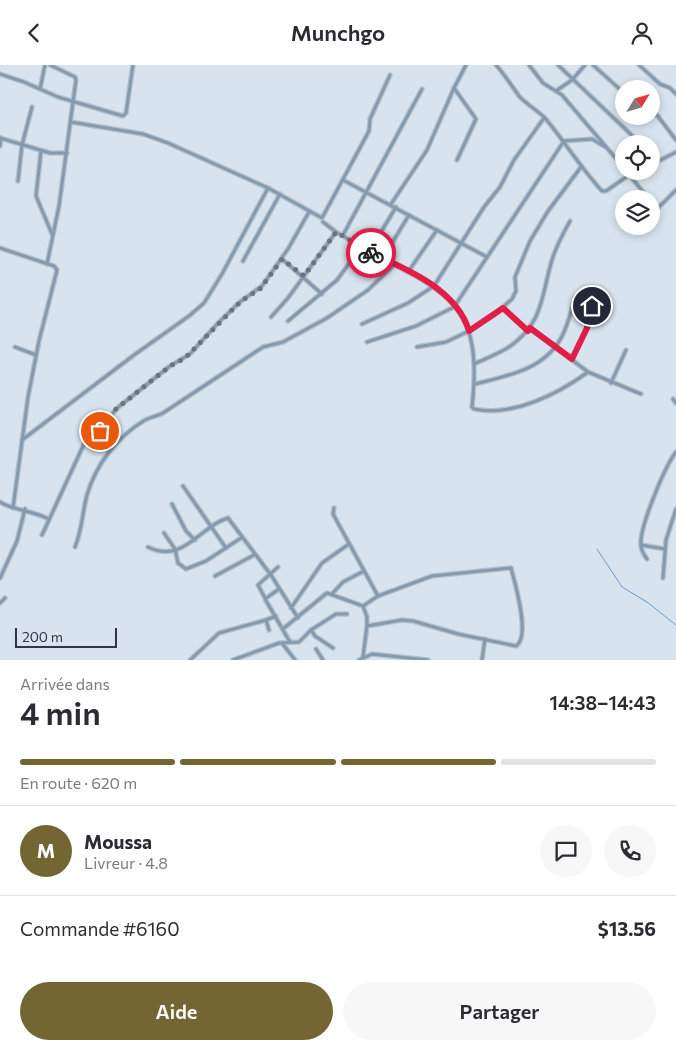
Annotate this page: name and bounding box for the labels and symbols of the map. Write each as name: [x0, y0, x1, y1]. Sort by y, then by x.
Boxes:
north arrow: [615, 80, 660, 125]
courier: [346, 228, 396, 278]
pin: [571, 285, 613, 327]
pin: [79, 410, 121, 452]
scale bar: [15, 625, 118, 648]

